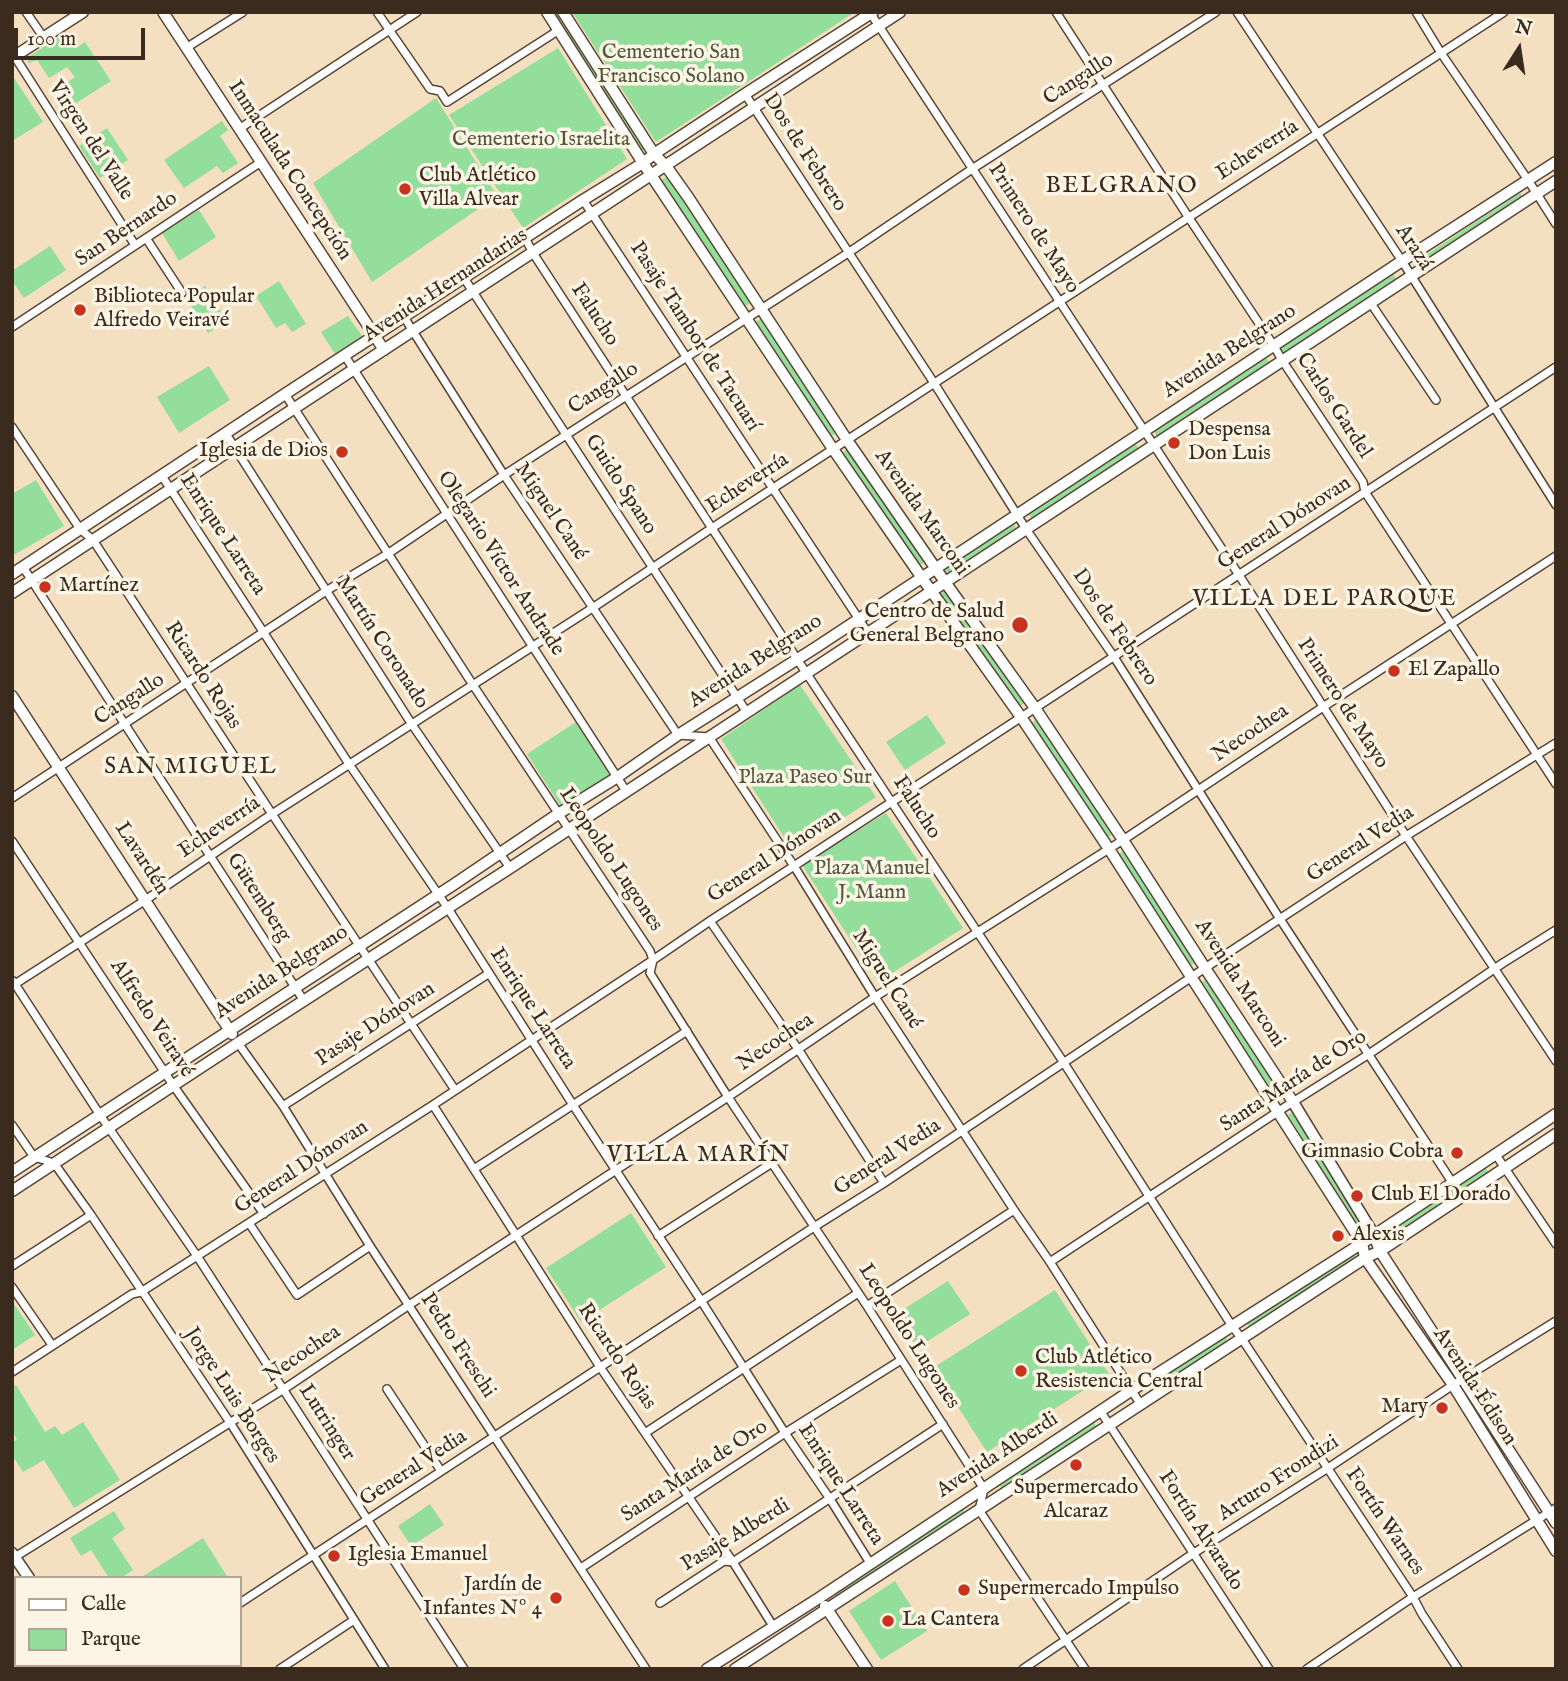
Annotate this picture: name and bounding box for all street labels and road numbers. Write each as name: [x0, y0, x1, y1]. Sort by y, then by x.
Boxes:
street label: Cangallo: [1039, 48, 1119, 112]
street label: Virgen del Valle: [42, 76, 138, 206]
street label: Inmaculada Concepción: [221, 76, 357, 266]
street label: Dos de Febrero: [756, 89, 852, 217]
street label: Echeverría: [1212, 115, 1304, 187]
street label: Primero de Mayo: [982, 159, 1084, 299]
street label: San Bernardo: [71, 187, 183, 273]
street label: Arazá: [1389, 220, 1437, 276]
street label: Avenida Hernandarias: [359, 223, 533, 349]
street label: Pasaje Tambor de Tacuarí: [623, 237, 765, 437]
street label: Falucho: [564, 279, 624, 351]
street label: Avenida Belgrano: [1159, 299, 1301, 405]
street label: Carlos Gardel: [1290, 348, 1376, 464]
street label: Cangallo: [564, 357, 644, 421]
street label: Guido Spano: [578, 430, 662, 540]
street label: Avenida Marconi: [868, 445, 974, 581]
street label: Echeverría: [702, 448, 794, 520]
street label: Miguel Cané: [508, 458, 592, 566]
street label: Olegario Víctor Andrade: [431, 467, 569, 661]
street label: Enrique Larreta: [173, 470, 271, 600]
street label: General Dónovan: [1213, 471, 1357, 577]
street label: Dos de Febrero: [1066, 565, 1162, 691]
street label: Martín Coronado: [329, 572, 433, 714]
street label: Avenida Belgrano: [685, 609, 827, 715]
street label: Ricardo Rojas: [158, 618, 246, 734]
street label: Primero de Mayo: [1291, 634, 1393, 774]
street label: Cangallo: [90, 668, 170, 732]
street label: Necochea: [1208, 699, 1294, 769]
street label: Falucho: [886, 772, 946, 844]
street label: Leopoldo Lugones: [553, 783, 667, 937]
street label: Echeverría: [174, 791, 266, 865]
street label: General Vedia: [1303, 801, 1419, 889]
street label: General Dónovan: [703, 804, 847, 910]
street label: Lavardén: [108, 818, 174, 900]
street label: Gütemberg: [220, 849, 296, 947]
street label: Avenida Marconi: [1188, 915, 1290, 1053]
street label: Avenida Belgrano: [211, 920, 353, 1026]
street label: Miguel Cané: [845, 926, 927, 1034]
street label: Enrique Larreta: [483, 944, 581, 1074]
street label: Alfredo Veiravé: [104, 955, 198, 1083]
street label: Pasaje Dónovan: [312, 977, 440, 1073]
street label: Necochea: [733, 1008, 819, 1078]
street label: Santa María de Oro: [1216, 1025, 1372, 1139]
street label: General Vedia: [830, 1114, 946, 1202]
street label: General Dónovan: [230, 1115, 374, 1221]
street label: Leopoldo Lugones: [852, 1260, 964, 1414]
street label: Pedro Freschi: [414, 1289, 500, 1403]
street label: Ricardo Rojas: [571, 1299, 661, 1415]
street label: Necochea: [260, 1320, 346, 1390]
street label: Jorge Luis Borges: [178, 1323, 284, 1469]
street label: Avenida Édison: [1427, 1323, 1521, 1451]
street label: Lutringer: [292, 1380, 360, 1466]
street label: Avenida Alberdi: [933, 1407, 1063, 1505]
street label: Santa María de Oro: [617, 1415, 773, 1529]
street label: Enrique Larreta: [791, 1420, 889, 1550]
street label: General Vedia: [356, 1425, 472, 1513]
street label: Arturo Frondizi: [1214, 1431, 1344, 1527]
street label: Fortín Warnes: [1339, 1463, 1429, 1581]
street label: Fortín Alvarado: [1152, 1466, 1248, 1596]
street label: Pasaje Alberdi: [677, 1494, 795, 1578]

